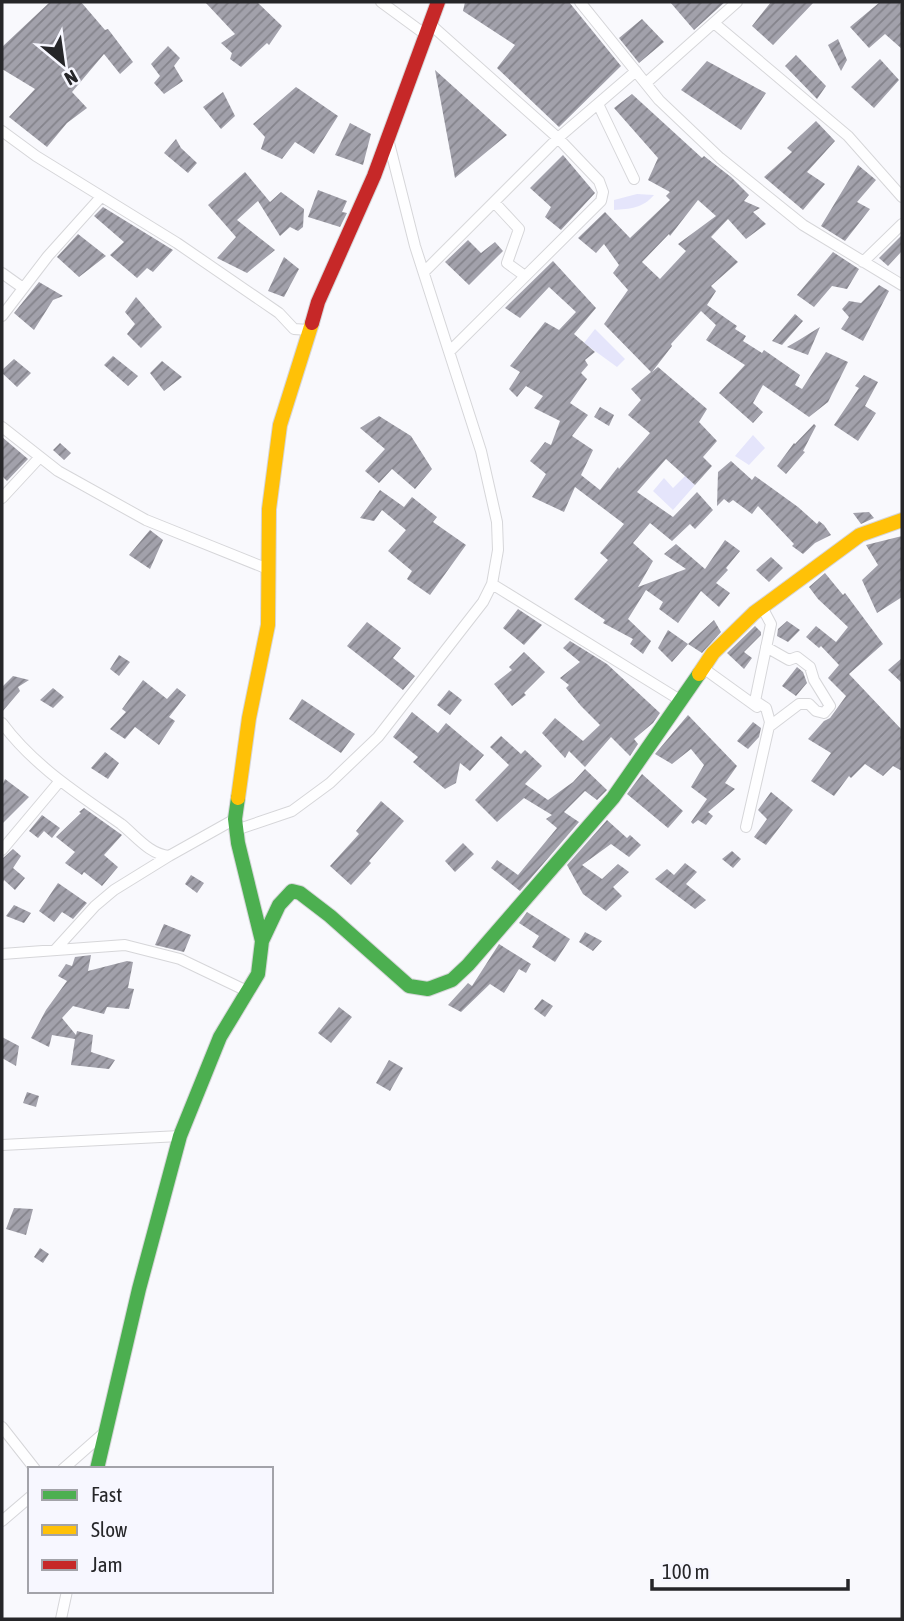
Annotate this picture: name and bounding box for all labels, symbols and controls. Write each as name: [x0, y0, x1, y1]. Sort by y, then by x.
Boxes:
north arrow: [28, 28, 98, 98]
text: N: [61, 66, 81, 90]
legend: [28, 1467, 273, 1593]
text: Fast: [91, 1482, 122, 1506]
text: Slow: [91, 1517, 128, 1541]
scale bar: [652, 1548, 848, 1592]
text: Jam: [91, 1552, 123, 1576]
text: 100 m: [662, 1559, 710, 1583]

